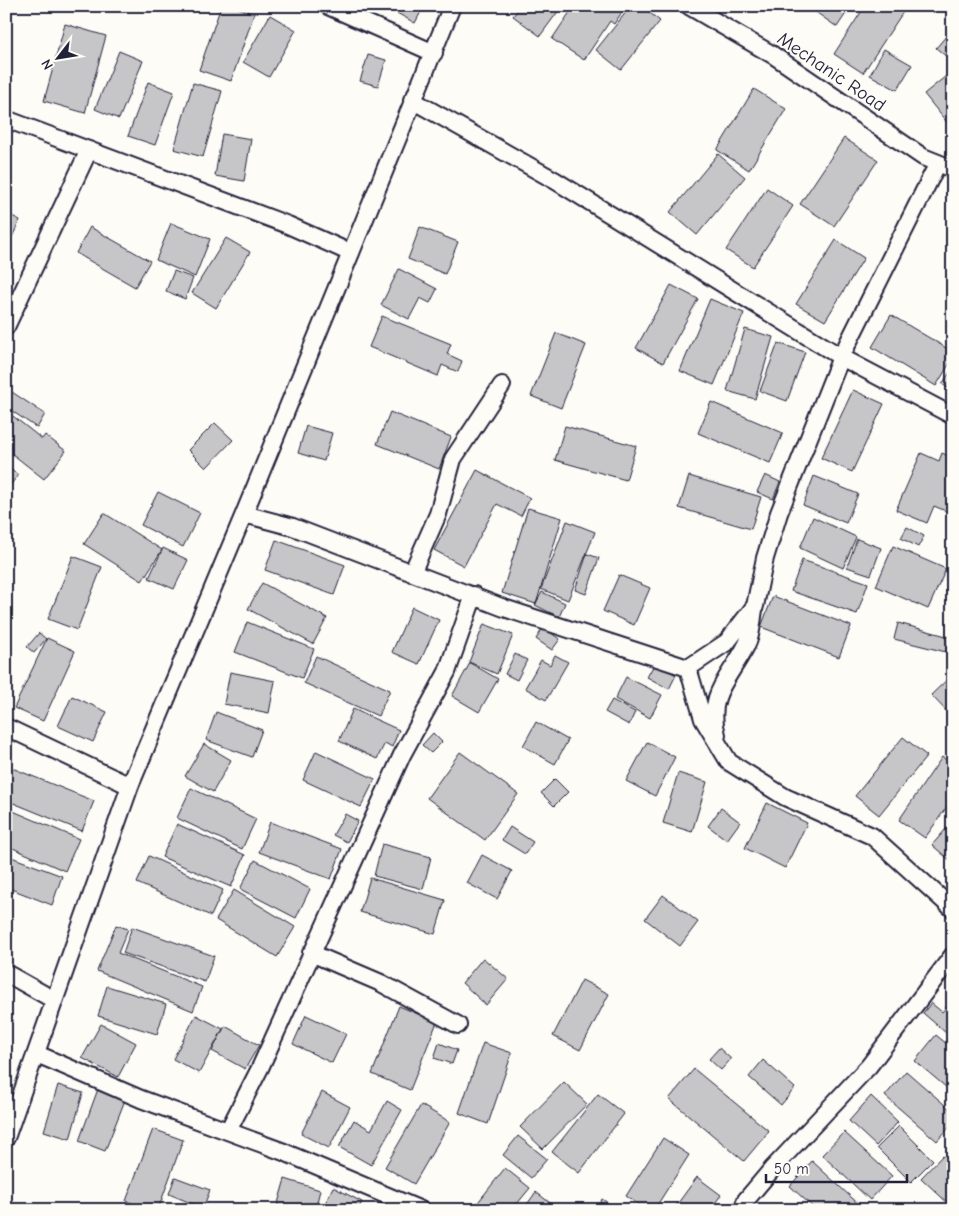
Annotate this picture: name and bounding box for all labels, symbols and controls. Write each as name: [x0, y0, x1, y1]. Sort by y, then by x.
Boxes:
street label: Mechanic Road: [773, 27, 890, 116]
north arrow: [32, 32, 82, 82]
text: N: [38, 56, 57, 73]
scale bar: [766, 1151, 908, 1183]
text: 50 m: [774, 1160, 809, 1178]

